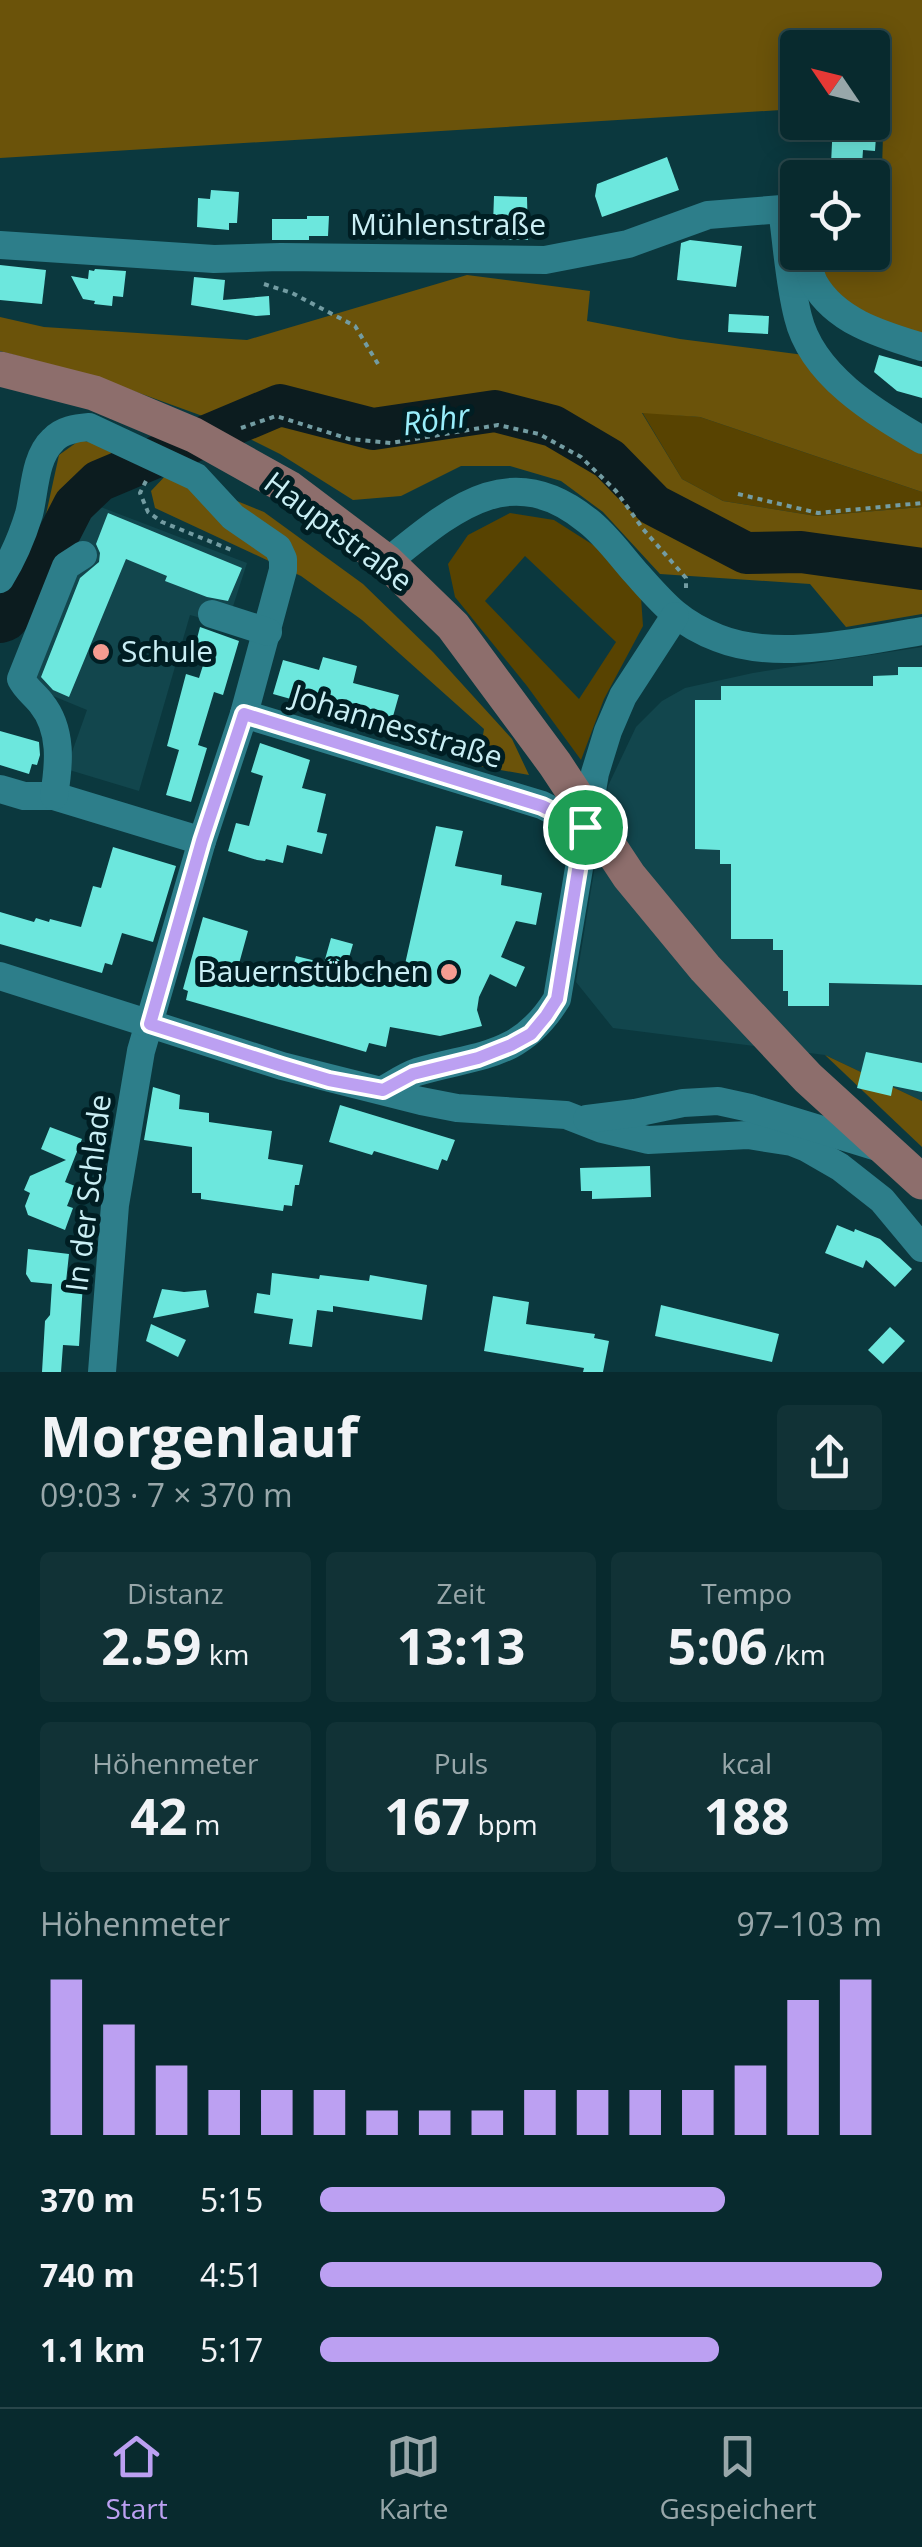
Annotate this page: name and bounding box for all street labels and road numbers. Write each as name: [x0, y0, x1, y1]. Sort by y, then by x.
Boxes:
street label: Mühlenstraße: [350, 203, 546, 244]
street label: Hauptstraße: [256, 462, 421, 600]
street label: Johannesstraße: [284, 673, 508, 777]
street label: In der Schlade: [55, 1092, 120, 1294]

